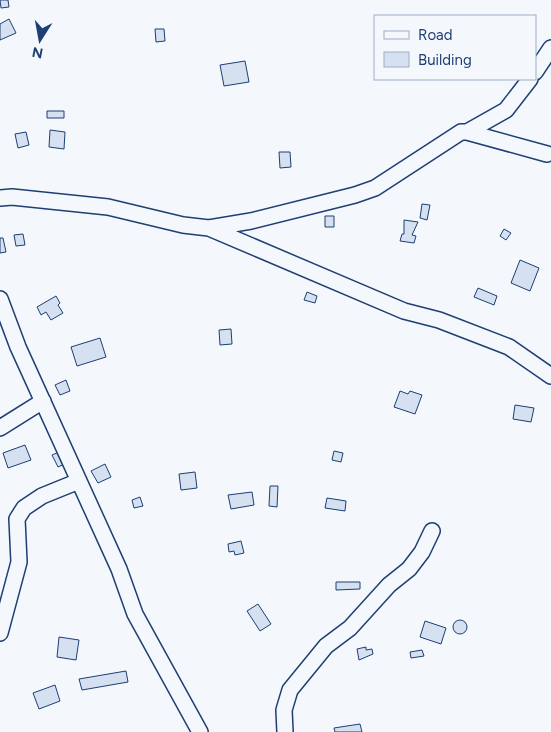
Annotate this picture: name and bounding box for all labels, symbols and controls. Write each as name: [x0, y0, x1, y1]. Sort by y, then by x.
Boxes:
north arrow: [15, 15, 65, 65]
legend: [374, 15, 536, 80]
text: Road: [418, 26, 453, 44]
text: N: [31, 43, 45, 62]
text: Building: [418, 51, 472, 69]

